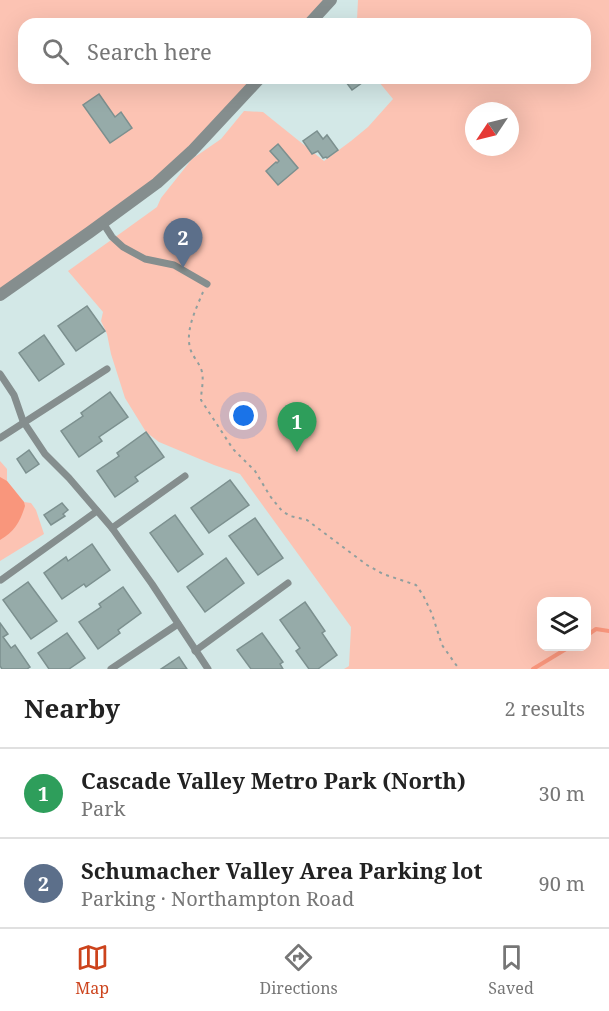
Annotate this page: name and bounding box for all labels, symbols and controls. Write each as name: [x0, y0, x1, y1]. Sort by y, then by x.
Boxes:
search box: [18, 18, 591, 84]
icon: search: [39, 35, 72, 68]
text: Search here: [87, 36, 212, 66]
north arrow: [465, 102, 519, 156]
pin: 2: [164, 218, 202, 268]
your location: [229, 401, 258, 430]
pin: 1: [278, 402, 316, 452]
map controls: [537, 597, 591, 651]
button: layers: [537, 597, 591, 651]
text: Nearby: [24, 690, 120, 726]
text: 2 results: [505, 695, 585, 722]
text: Cascade Valley Metro Park (North): [81, 765, 466, 795]
text: 1: [38, 780, 49, 807]
text: 30 m: [539, 780, 585, 807]
text: Park: [81, 795, 125, 822]
text: Schumacher Valley Area Parking lot: [81, 855, 482, 885]
text: 2: [38, 870, 49, 897]
text: 90 m: [539, 870, 585, 897]
text: Parking · Northampton Road: [81, 885, 354, 912]
tab: Map: [75, 941, 109, 999]
tab: Directions: [260, 941, 338, 999]
tab: Saved: [488, 941, 534, 999]

